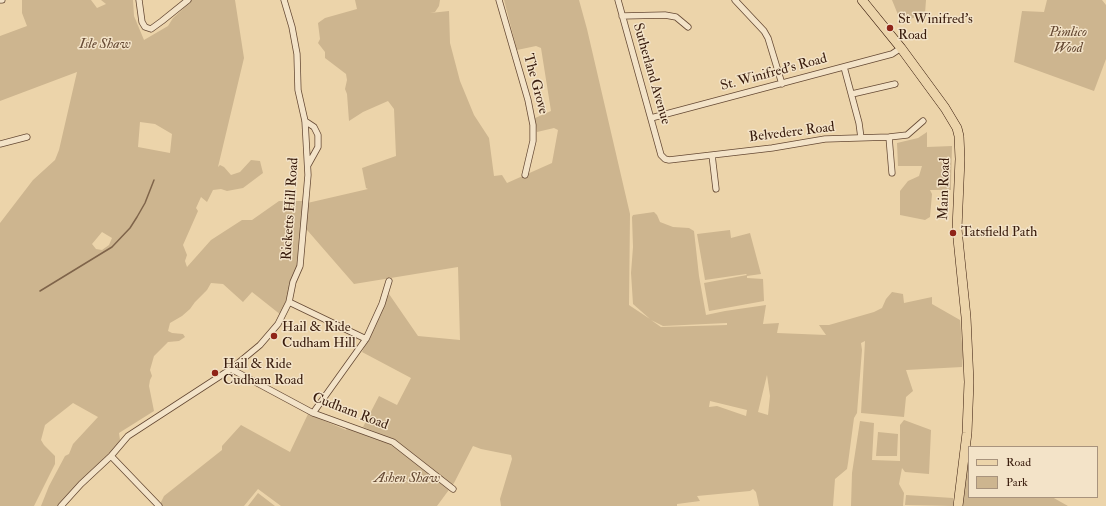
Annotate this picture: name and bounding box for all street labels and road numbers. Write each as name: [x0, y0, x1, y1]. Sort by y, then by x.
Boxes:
street label: Sutherland Avenue: [628, 21, 674, 127]
street label: St. Winifred's Road: [719, 51, 829, 95]
street label: The Grove: [519, 52, 551, 116]
street label: Belvedere Road: [748, 119, 836, 147]
street label: Ricketts Hill Road: [279, 157, 303, 261]
street label: Main Road: [936, 158, 954, 220]
street label: Cudham Road: [309, 390, 391, 434]

